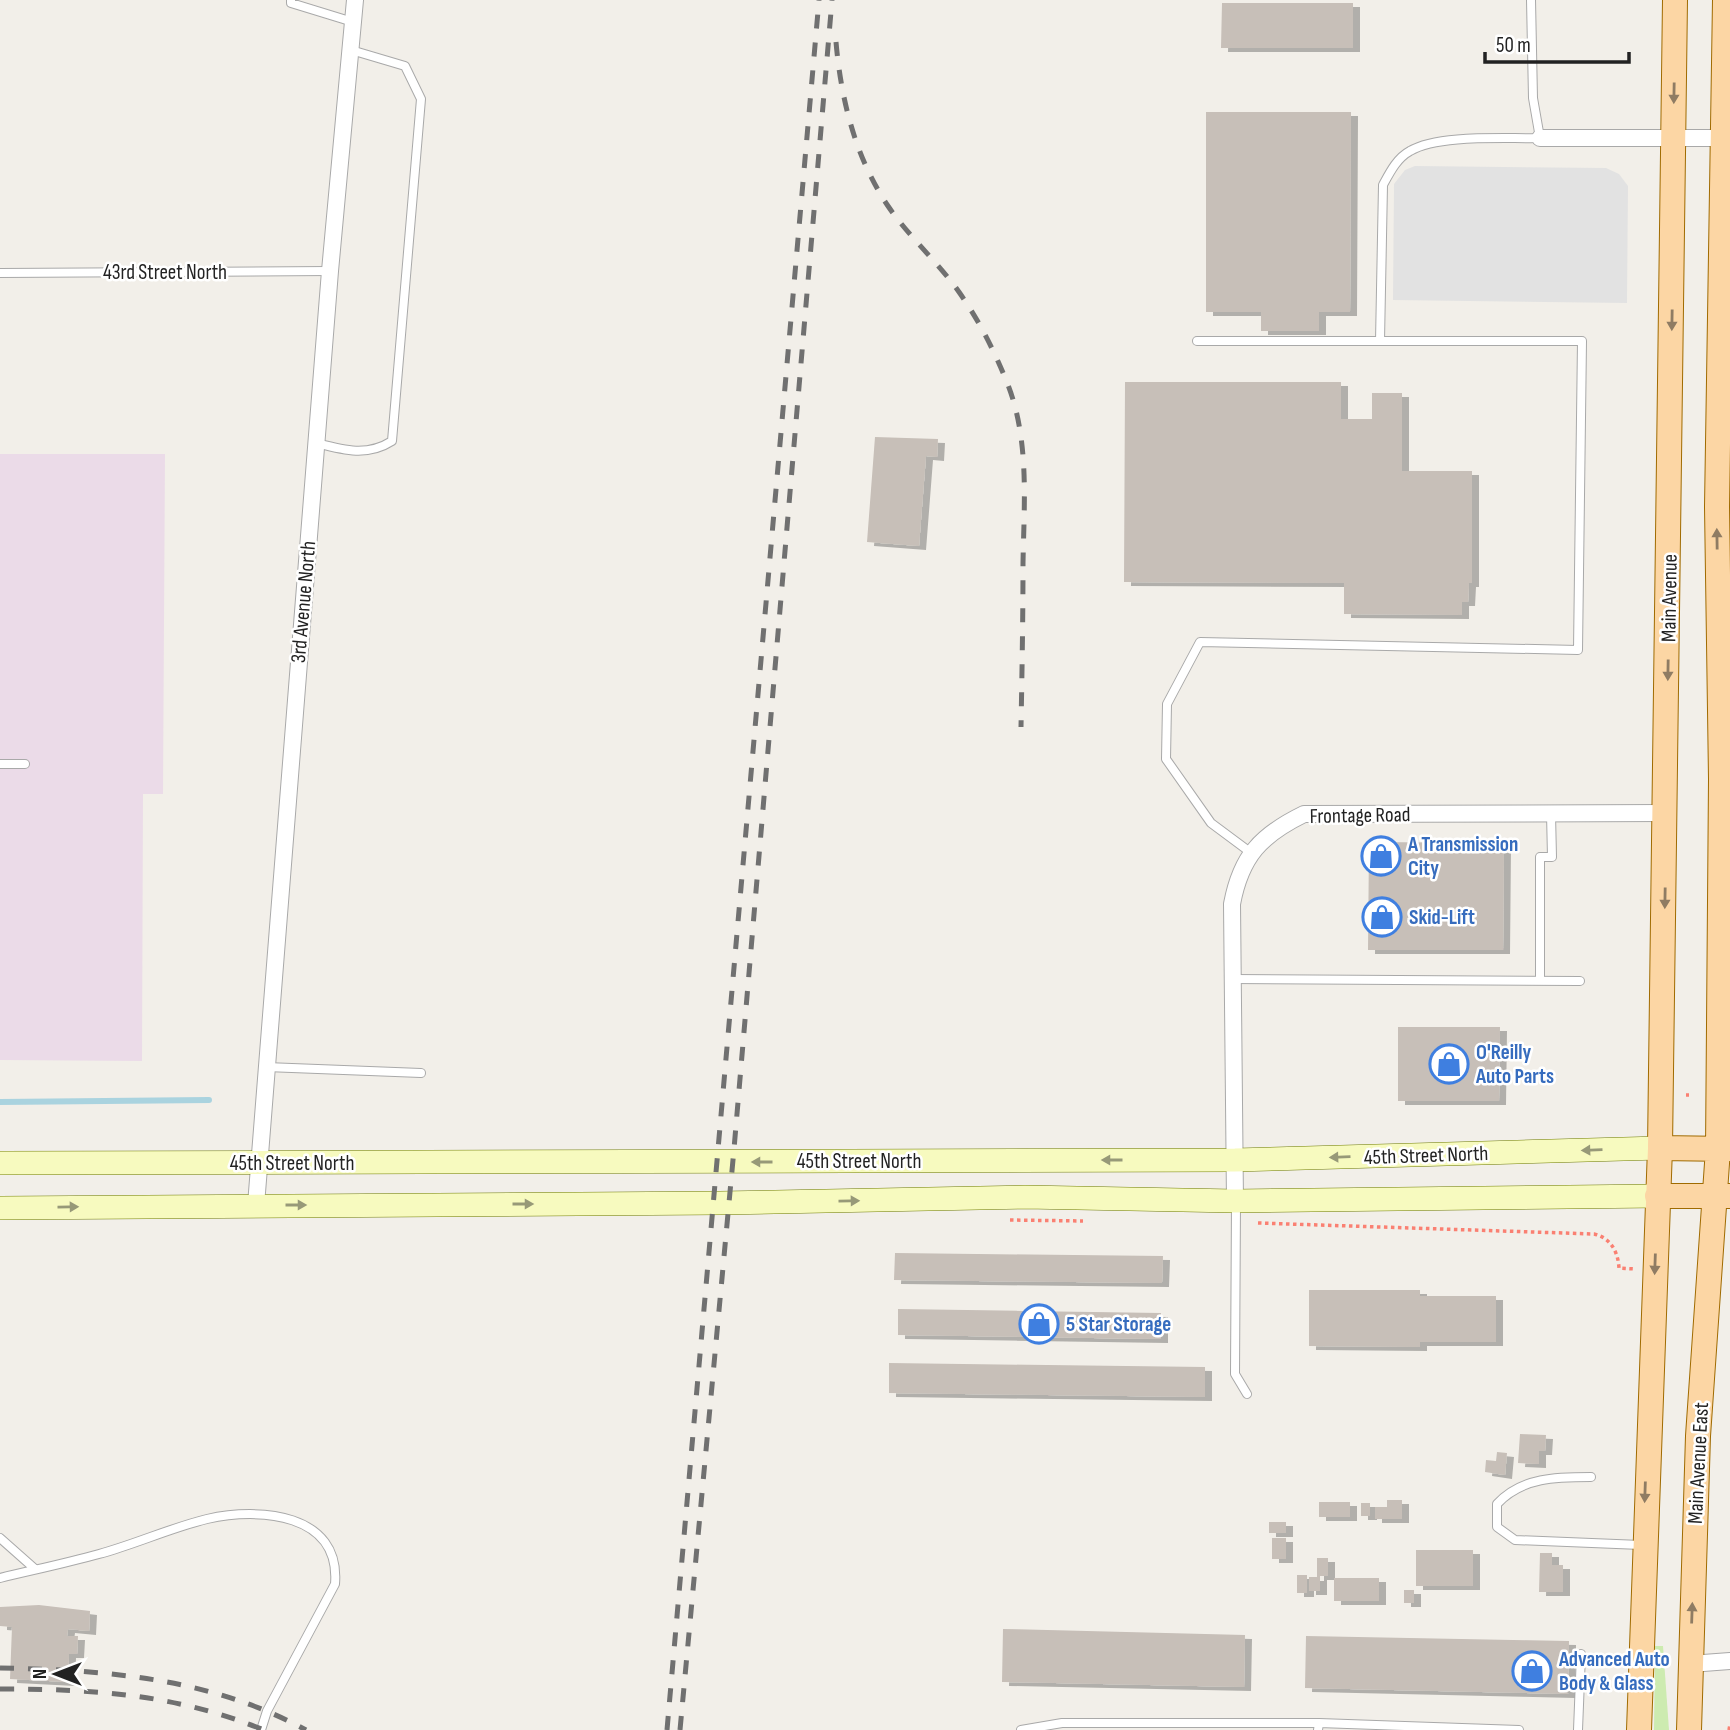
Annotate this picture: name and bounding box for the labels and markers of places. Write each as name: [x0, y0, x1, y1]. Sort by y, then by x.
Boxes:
place label: A Transmission City: [1407, 832, 1518, 881]
shop icon: A Transmission City: [1360, 835, 1402, 877]
shop icon: Skid-Lift: [1361, 896, 1403, 938]
place label: Skid-Lift: [1409, 905, 1475, 930]
place label: O'Reilly Auto Parts: [1475, 1040, 1554, 1089]
shop icon: O'Reilly Auto Parts: [1428, 1043, 1470, 1085]
shop icon: 5 Star Storage: [1018, 1303, 1060, 1345]
place label: 5 Star Storage: [1066, 1312, 1171, 1337]
place label: Advanced Auto Body & Glass: [1558, 1647, 1670, 1696]
shop icon: Advanced Auto Body & Glass: [1511, 1650, 1553, 1692]

